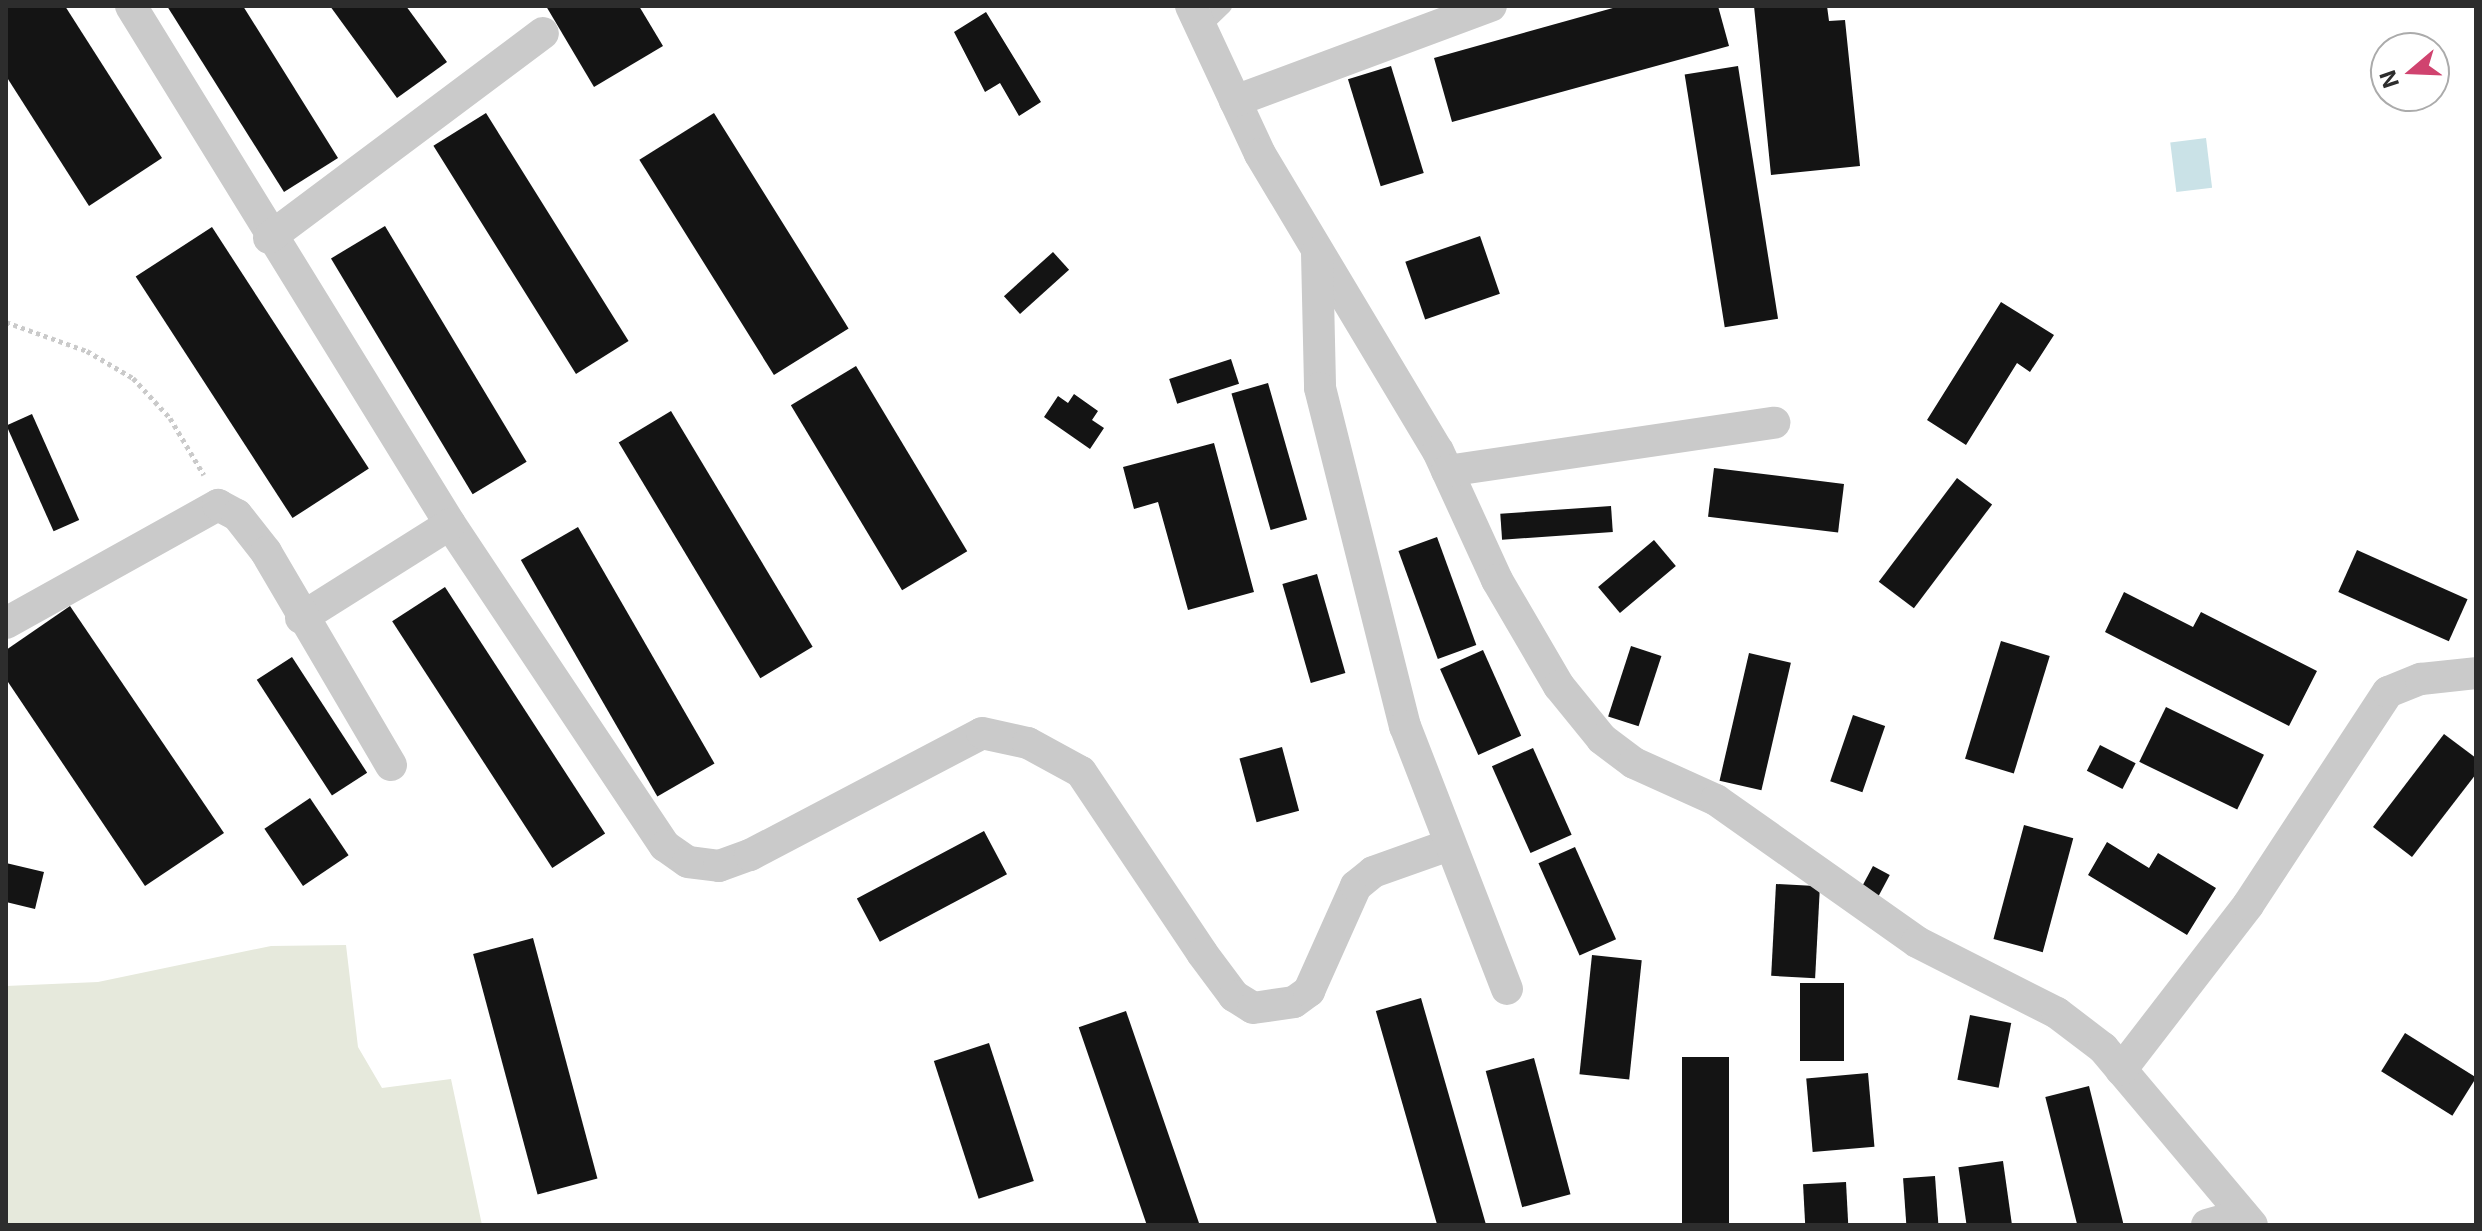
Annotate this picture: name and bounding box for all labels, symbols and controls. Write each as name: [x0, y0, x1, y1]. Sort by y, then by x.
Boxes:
north arrow: [2370, 32, 2450, 112]
text: N: [2374, 67, 2404, 91]

